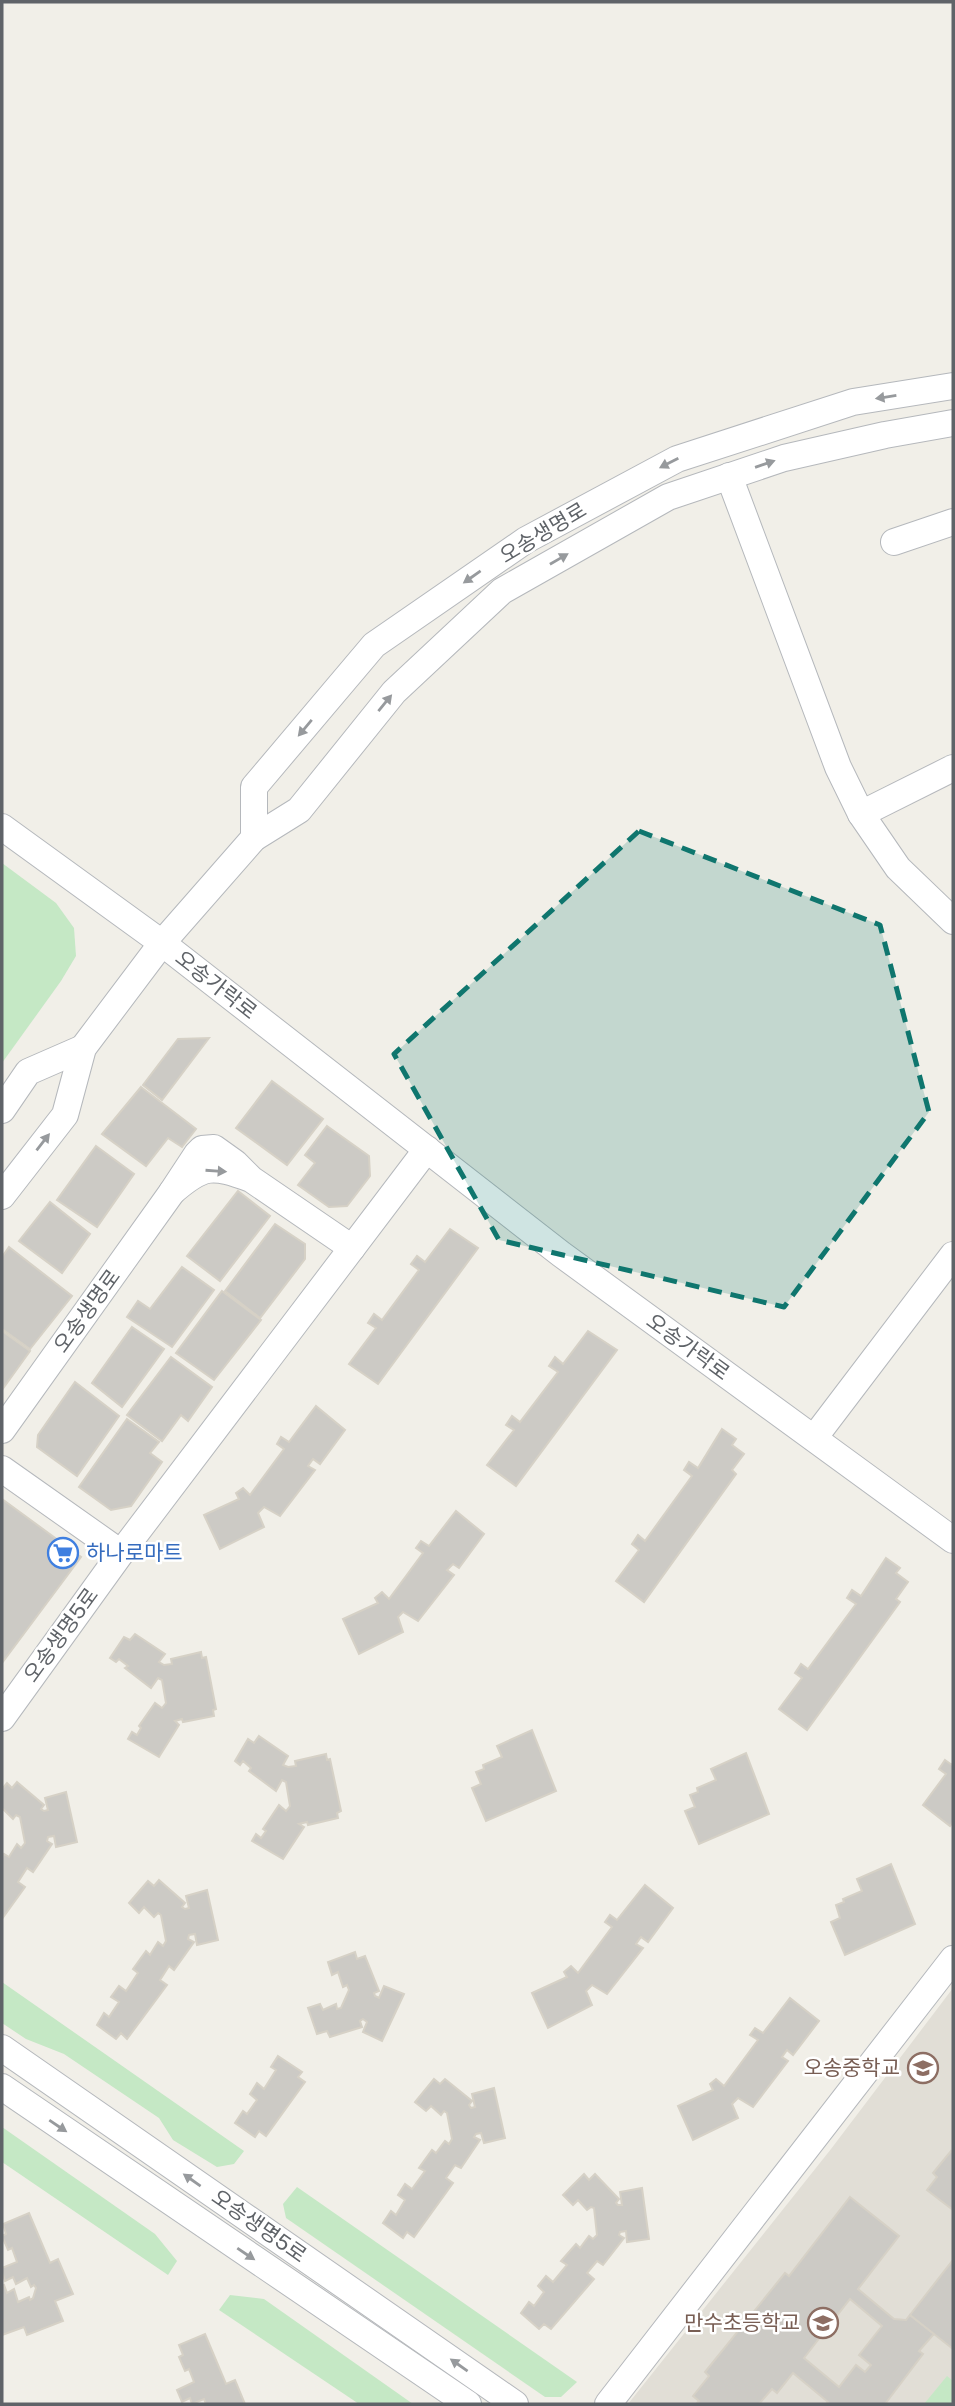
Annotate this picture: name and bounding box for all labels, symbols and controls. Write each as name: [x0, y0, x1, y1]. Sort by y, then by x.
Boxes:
one-way arrow: [875, 392, 897, 403]
one-way arrow: [659, 458, 679, 469]
one-way arrow: [755, 458, 776, 469]
street label: 오송생명로: [495, 497, 591, 568]
one-way arrow: [550, 553, 569, 565]
one-way arrow: [463, 570, 481, 584]
one-way arrow: [378, 694, 393, 712]
one-way arrow: [297, 719, 312, 737]
street label: 오송가락로: [171, 945, 262, 1024]
one-way arrow: [36, 1134, 51, 1152]
one-way arrow: [206, 1165, 228, 1176]
street label: 오송생명로: [48, 1264, 125, 1357]
street label: 오송가락로: [642, 1308, 735, 1385]
supermarket icon: 하나로마트: [46, 1536, 80, 1570]
place label: 하나로마트: [86, 1540, 183, 1565]
street label: 오송생명5로: [18, 1583, 103, 1687]
school or university icon: 오송중학교: [906, 2051, 940, 2085]
place label: 오송중학교: [803, 2055, 900, 2080]
one-way arrow: [49, 2119, 67, 2133]
one-way arrow: [183, 2173, 201, 2187]
street label: 오송생명5로: [207, 2184, 312, 2267]
one-way arrow: [237, 2247, 255, 2261]
school or university icon: 만수초등학교: [806, 2306, 840, 2340]
place label: 만수초등학교: [684, 2310, 800, 2335]
one-way arrow: [450, 2358, 468, 2372]

